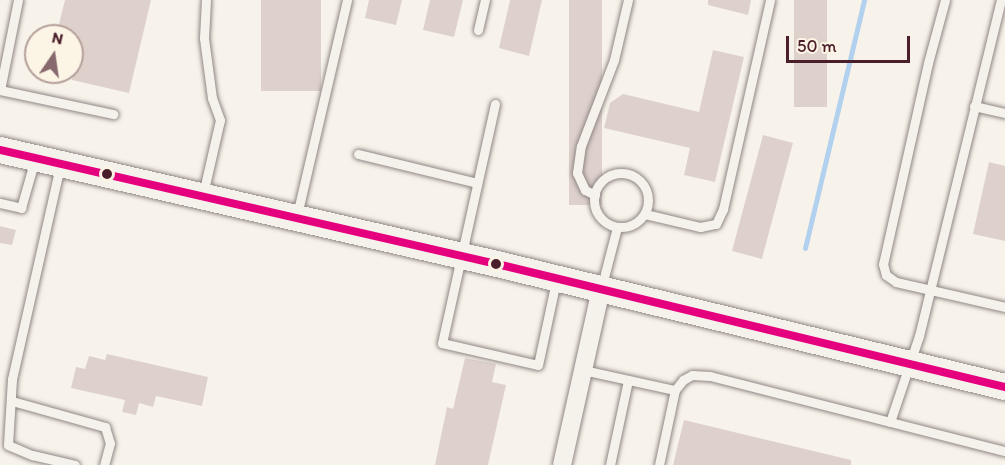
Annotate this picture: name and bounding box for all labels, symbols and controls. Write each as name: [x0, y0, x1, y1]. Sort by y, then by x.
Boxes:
north arrow: [24, 24, 84, 84]
scale bar: [789, 24, 914, 62]
text: N: [50, 27, 65, 48]
text: 50 m: [797, 35, 837, 57]
unlabelled marker: [101, 168, 113, 180]
unlabelled marker: [490, 258, 502, 270]

